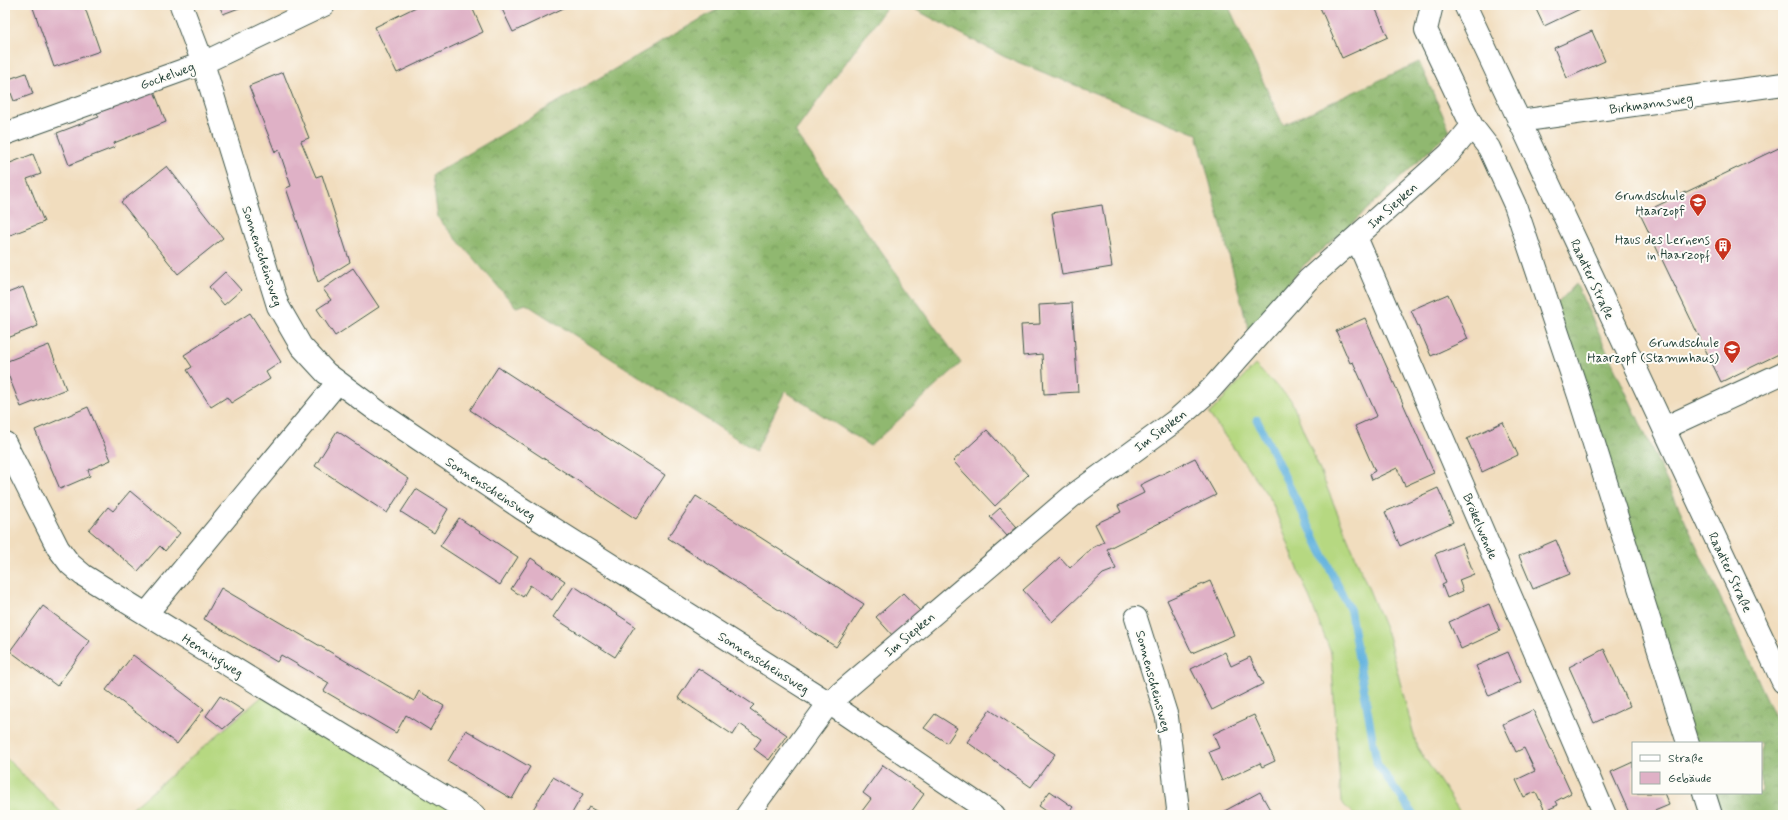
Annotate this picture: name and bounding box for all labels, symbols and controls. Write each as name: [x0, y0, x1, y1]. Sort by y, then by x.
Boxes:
street label: Gockelweg: [138, 59, 198, 95]
street label: Birkmannsweg: [1608, 90, 1694, 120]
street label: Im Siepken: [1364, 179, 1422, 233]
place label: Grundschule Haarzopf: [1615, 188, 1685, 220]
school or university icon: Grundschule Haarzopf: [1688, 192, 1708, 217]
street label: Sonnenscheinsweg: [237, 204, 286, 309]
place label: Haus des Lernens in Haarzopf: [1615, 232, 1710, 264]
building icon: Haus des Lernens in Haarzopf: [1713, 236, 1733, 261]
street label: Raadter Straße: [1566, 237, 1618, 322]
place label: Grundschule Haarzopf (Stammhaus): [1587, 335, 1719, 367]
school or university icon: Grundschule Haarzopf (Stammhaus): [1722, 339, 1742, 364]
street label: Im Siepken: [1131, 406, 1191, 456]
street label: Sonnenscheinsweg: [442, 454, 539, 525]
street label: Brökelwende: [1458, 491, 1501, 562]
street label: Raadter Straße: [1704, 530, 1756, 615]
street label: Im Siepken: [881, 609, 939, 661]
street label: Sonnenscheinsweg: [714, 628, 812, 698]
street label: Sonnenscheinsweg: [1131, 629, 1174, 734]
street label: Henningweg: [177, 631, 246, 684]
legend: [1632, 742, 1762, 794]
text: Straße: [1668, 751, 1703, 767]
text: Gebäude: [1668, 771, 1711, 787]

